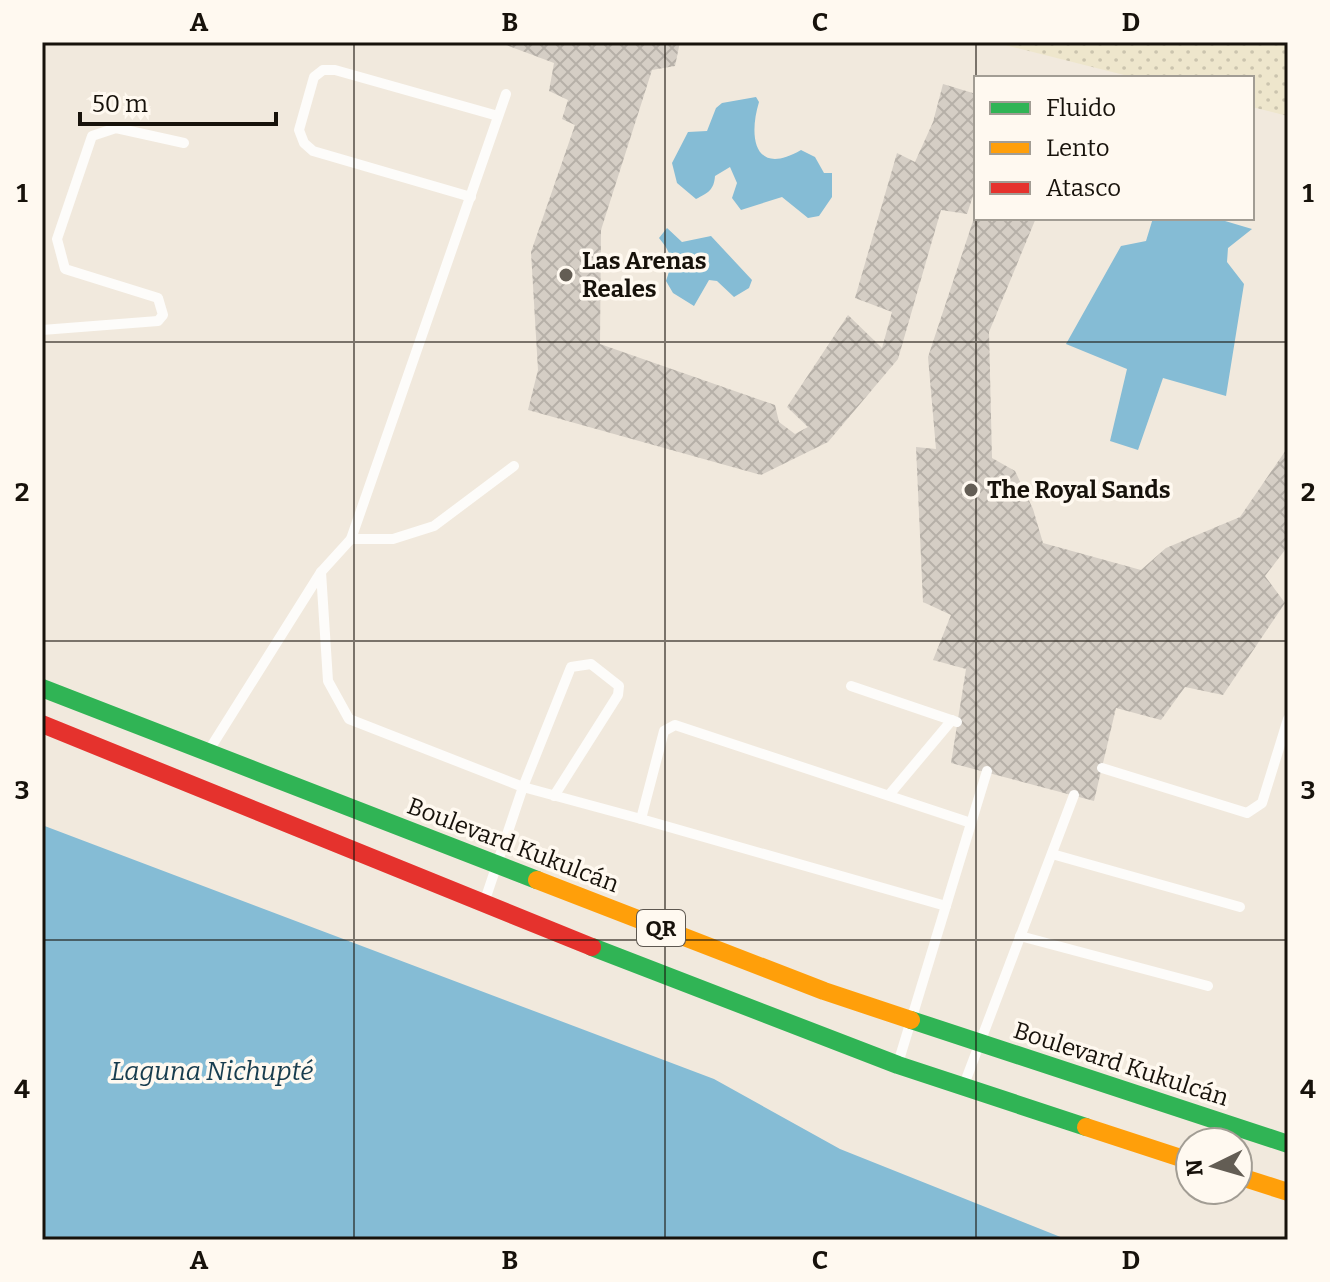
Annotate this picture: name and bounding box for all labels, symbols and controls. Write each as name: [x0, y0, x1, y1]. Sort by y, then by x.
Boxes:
text: A: [190, 7, 209, 38]
text: B: [502, 7, 518, 38]
text: C: [812, 7, 828, 38]
text: D: [1122, 7, 1140, 38]
scale bar: [80, 76, 276, 126]
legend: [974, 76, 1254, 220]
text: 50 m: [92, 90, 148, 118]
text: Fluido: [1046, 94, 1116, 122]
text: Lento: [1046, 134, 1109, 162]
text: Atasco: [1046, 174, 1121, 202]
text: 1: [16, 178, 28, 209]
text: 1: [1302, 178, 1314, 209]
place label: Las Arenas Reales: [582, 247, 707, 303]
marker: Las Arenas Reales: [557, 266, 575, 284]
place label: The Royal Sands: [987, 476, 1171, 504]
text: 2: [15, 477, 29, 508]
text: 2: [1301, 477, 1315, 508]
marker: The Royal Sands: [962, 481, 980, 499]
text: 3: [15, 775, 29, 806]
text: 3: [1301, 775, 1315, 806]
street label: Boulevard Kukulcán: [403, 792, 623, 898]
road number: QR: [637, 910, 685, 946]
street label: Boulevard Kukulcán: [1010, 1016, 1232, 1112]
water label: Laguna Nichupté: [111, 1056, 313, 1087]
text: 4: [14, 1074, 30, 1105]
text: 4: [1300, 1074, 1316, 1105]
north arrow: [1174, 1126, 1254, 1206]
text: N: [1180, 1158, 1209, 1177]
text: A: [190, 1245, 209, 1276]
text: B: [502, 1245, 518, 1276]
text: C: [812, 1245, 828, 1276]
text: D: [1122, 1245, 1140, 1276]

